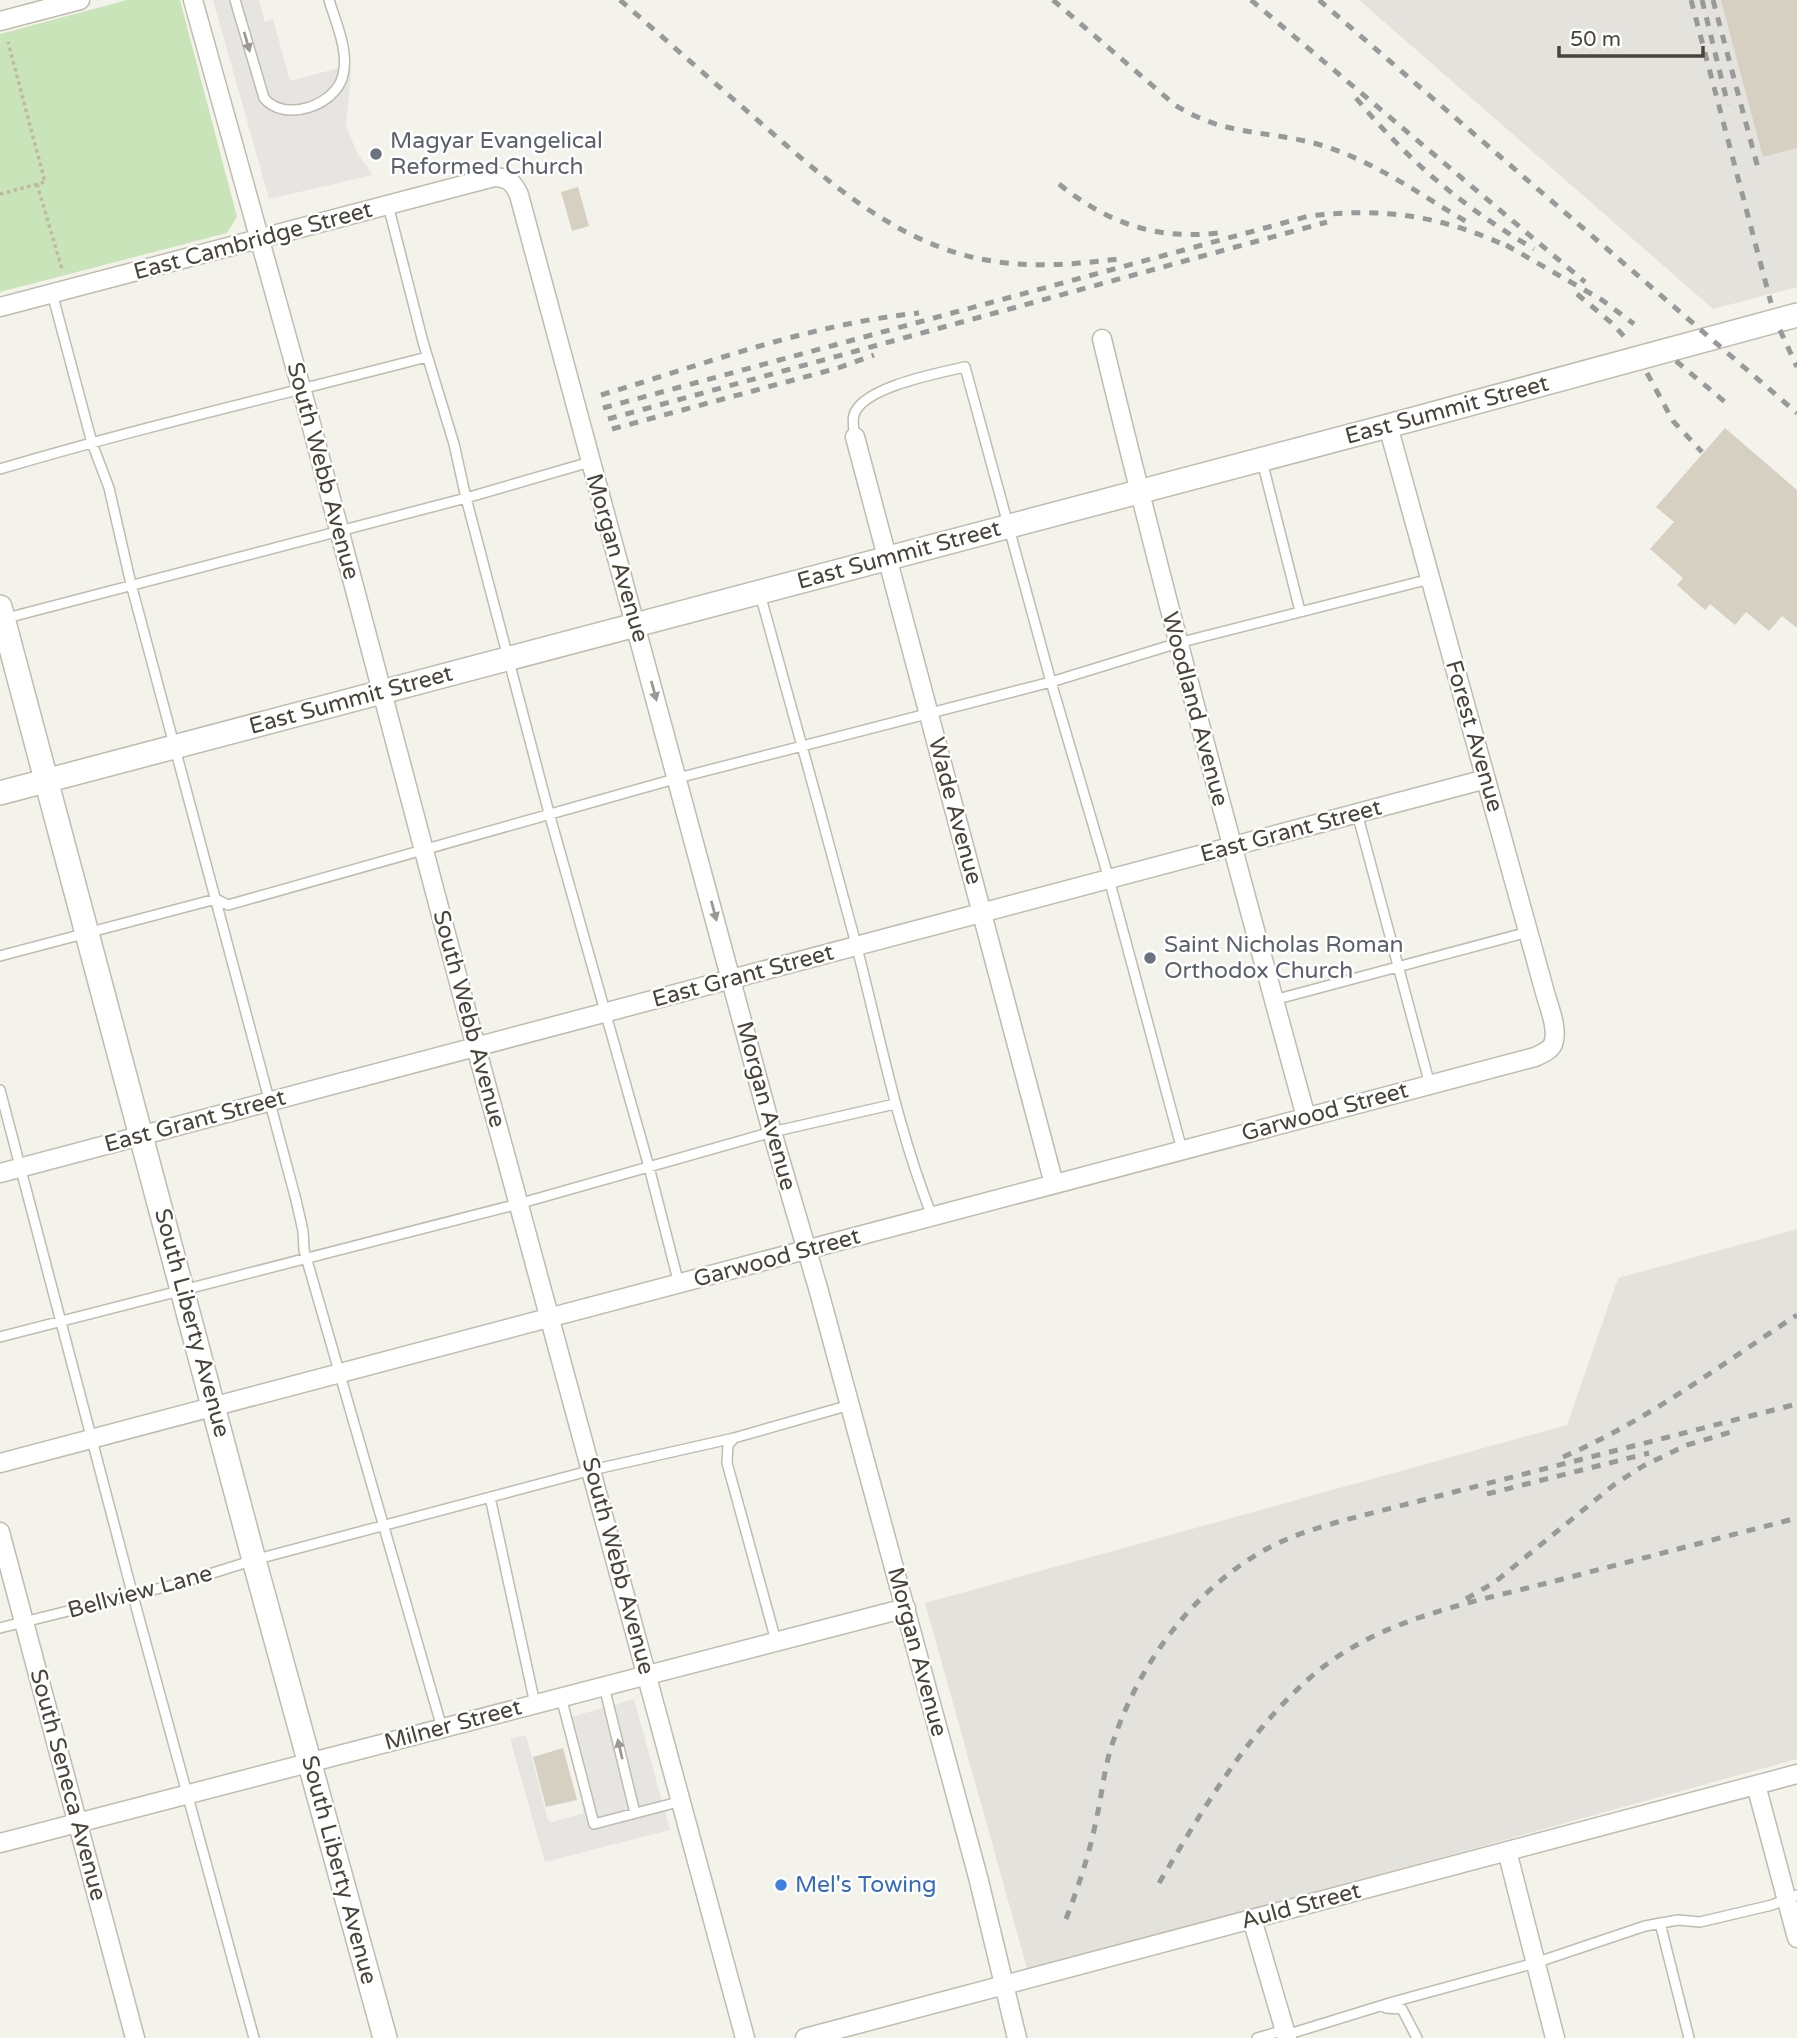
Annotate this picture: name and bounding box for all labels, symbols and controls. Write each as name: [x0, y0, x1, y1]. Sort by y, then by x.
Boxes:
scale bar: [1559, 14, 1702, 58]
text: 50 m: [1570, 27, 1621, 52]
one-way arrow: [243, 32, 253, 53]
place label: Magyar Evangelical Reformed Church: [390, 127, 603, 181]
marker: Magyar Evangelical Reformed Church: [368, 146, 384, 162]
street label: East Cambridge Street: [131, 196, 376, 286]
street label: South Webb Avenue: [281, 359, 365, 583]
street label: East Summit Street: [1342, 369, 1552, 451]
street label: Morgan Avenue: [580, 470, 654, 646]
street label: East Summit Street: [794, 514, 1004, 596]
street label: Woodland Avenue: [1156, 609, 1234, 809]
street label: Forest Avenue: [1439, 657, 1509, 815]
street label: East Summit Street: [246, 659, 456, 741]
one-way arrow: [649, 680, 660, 702]
street label: Wade Avenue: [922, 734, 988, 888]
street label: East Grant Street: [1197, 793, 1385, 869]
one-way arrow: [709, 900, 719, 921]
street label: South Webb Avenue: [427, 907, 511, 1131]
place label: Saint Nicholas Roman Orthodox Church: [1164, 931, 1404, 985]
street label: East Grant Street: [649, 938, 837, 1014]
marker: Saint Nicholas Roman Orthodox Church: [1142, 950, 1158, 966]
street label: Morgan Avenue: [730, 1018, 802, 1194]
street label: Garwood Street: [1239, 1076, 1412, 1148]
street label: East Grant Street: [101, 1083, 289, 1159]
street label: South Liberty Avenue: [148, 1206, 236, 1440]
street label: Garwood Street: [691, 1222, 864, 1294]
street label: South Webb Avenue: [576, 1454, 660, 1678]
street label: Bellview Lane: [65, 1559, 215, 1625]
street label: Morgan Avenue: [881, 1564, 953, 1740]
street label: South Seneca Avenue: [24, 1666, 112, 1904]
street label: Milner Street: [381, 1693, 525, 1757]
one-way arrow: [614, 1738, 625, 1760]
street label: South Liberty Avenue: [295, 1753, 383, 1987]
place label: Mel's Towing: [795, 1871, 937, 1899]
marker: Mel's Towing: [773, 1877, 789, 1893]
street label: Auld Street: [1238, 1877, 1364, 1935]

